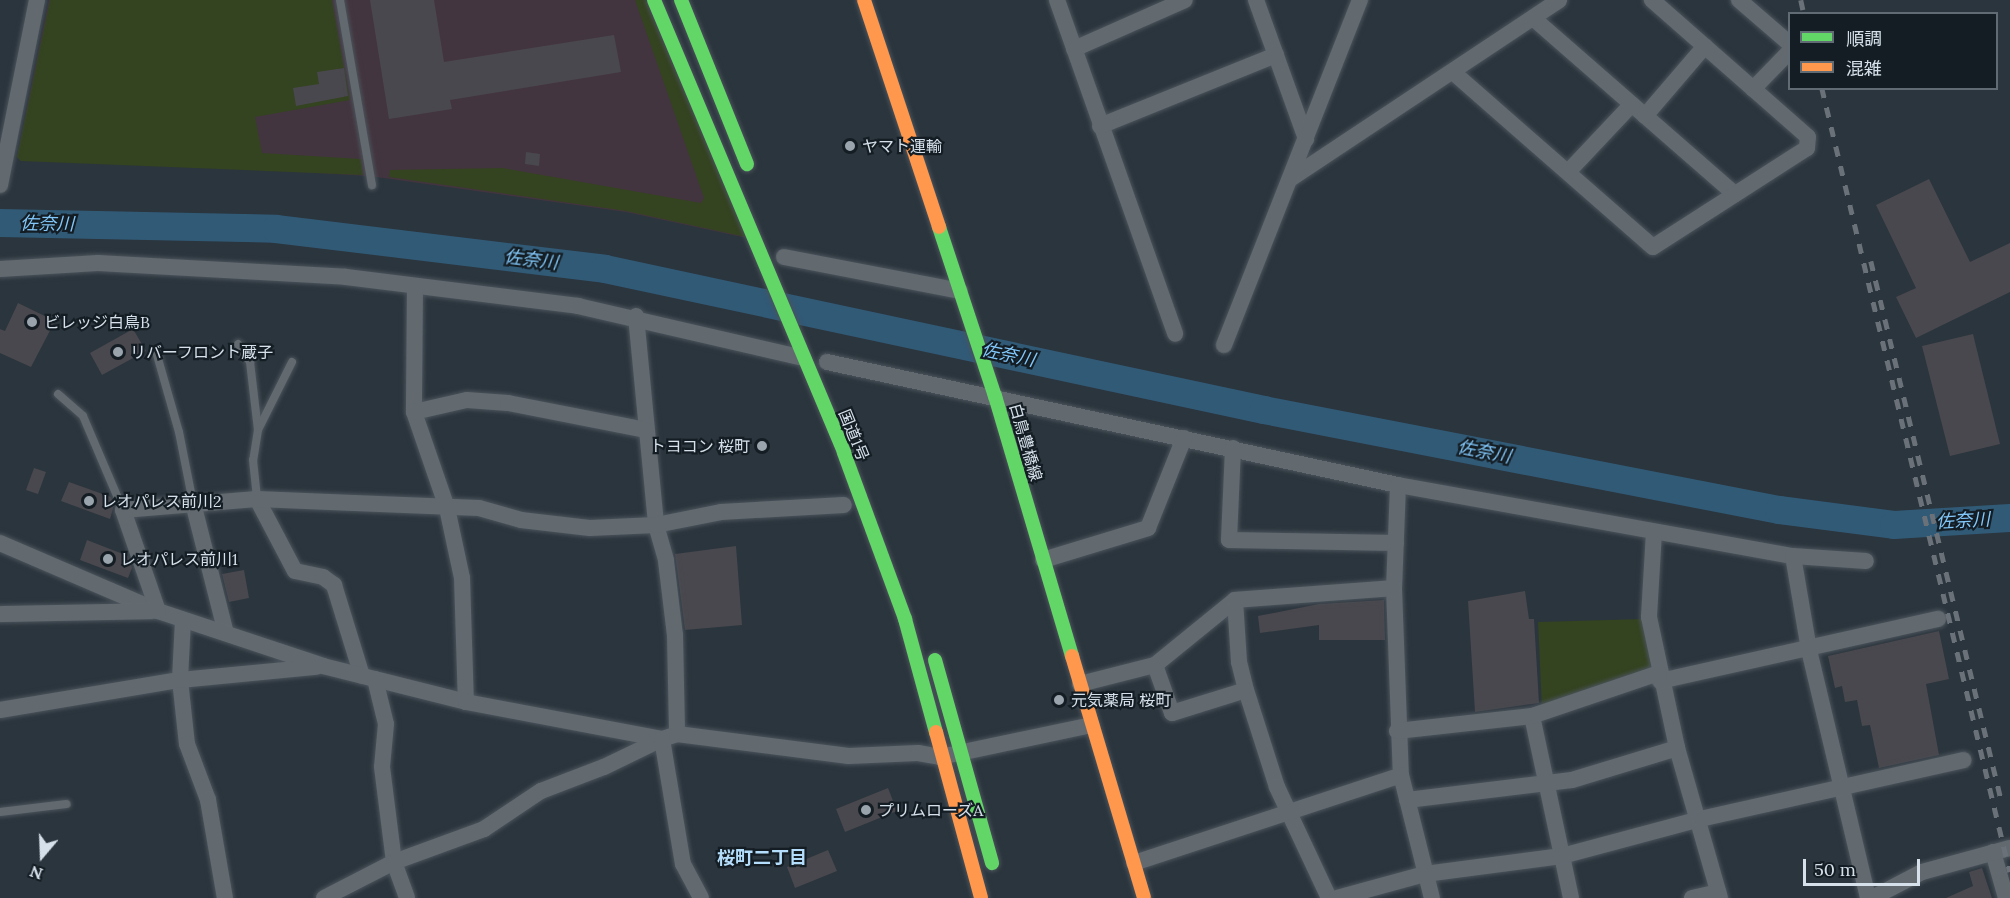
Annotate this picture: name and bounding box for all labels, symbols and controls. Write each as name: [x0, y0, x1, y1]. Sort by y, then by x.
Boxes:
legend: [1788, 12, 1998, 90]
text: 順調: [1846, 27, 1882, 50]
text: 混雑: [1846, 57, 1882, 80]
place label: ヤマト運輸: [862, 136, 942, 156]
marker: ヤマト運輸: [843, 139, 857, 153]
water label: 佐奈川: [20, 213, 74, 235]
water label: 佐奈川: [503, 246, 559, 274]
place label: ビレッジ白鳥B: [44, 312, 150, 332]
marker: ビレッジ白鳥B: [25, 315, 39, 329]
water label: 佐奈川: [979, 339, 1037, 371]
place label: リバーフロント蔵子: [130, 342, 274, 362]
marker: リバーフロント蔵子: [111, 345, 125, 359]
street label: 白鳥豊橋線: [1006, 401, 1046, 483]
street label: 国道1号: [835, 406, 873, 464]
place label: トヨコン 桜町: [650, 436, 750, 456]
water label: 佐奈川: [1455, 436, 1513, 468]
marker: トヨコン 桜町: [755, 439, 769, 453]
place label: レオパレス前川2: [101, 491, 222, 511]
marker: レオパレス前川2: [82, 494, 96, 508]
water label: 佐奈川: [1935, 509, 1991, 533]
place label: レオパレス前川1: [120, 549, 238, 569]
marker: レオパレス前川1: [101, 552, 115, 566]
place label: 元気薬局 桜町: [1071, 690, 1171, 710]
marker: 元気薬局 桜町: [1052, 693, 1066, 707]
place label: プリムローズA: [878, 800, 984, 820]
marker: プリムローズA: [859, 803, 873, 817]
north arrow: [12, 826, 72, 886]
district label: 桜町二丁目: [717, 847, 807, 869]
scale bar: [1806, 847, 1923, 885]
text: 50 m: [1814, 858, 1856, 881]
text: N: [27, 862, 45, 884]

